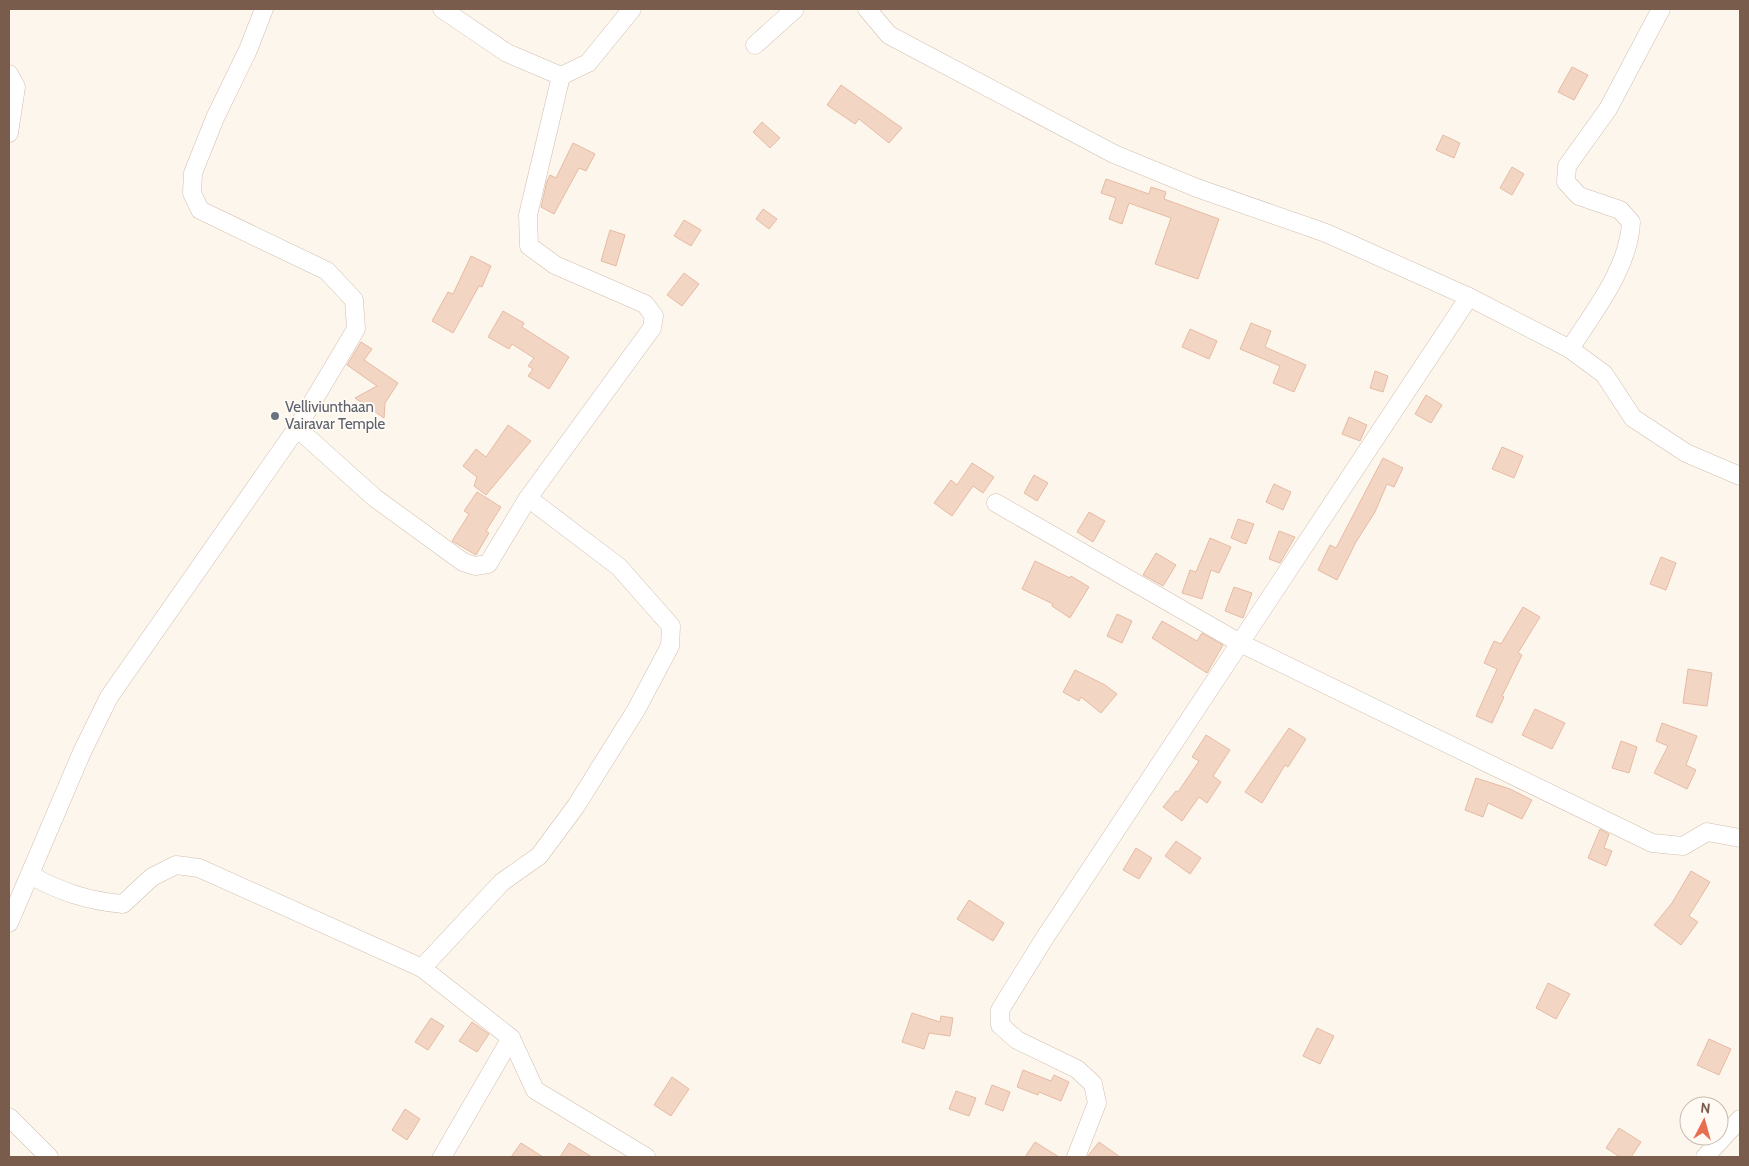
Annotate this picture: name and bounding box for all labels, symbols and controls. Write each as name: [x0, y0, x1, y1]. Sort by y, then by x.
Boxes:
place label: Velliviunthaan Vairavar Temple: [285, 398, 386, 433]
marker: Velliviunthaan Vairavar Temple: [269, 410, 281, 422]
north arrow: [1679, 1096, 1729, 1146]
text: N: [1699, 1099, 1711, 1118]

